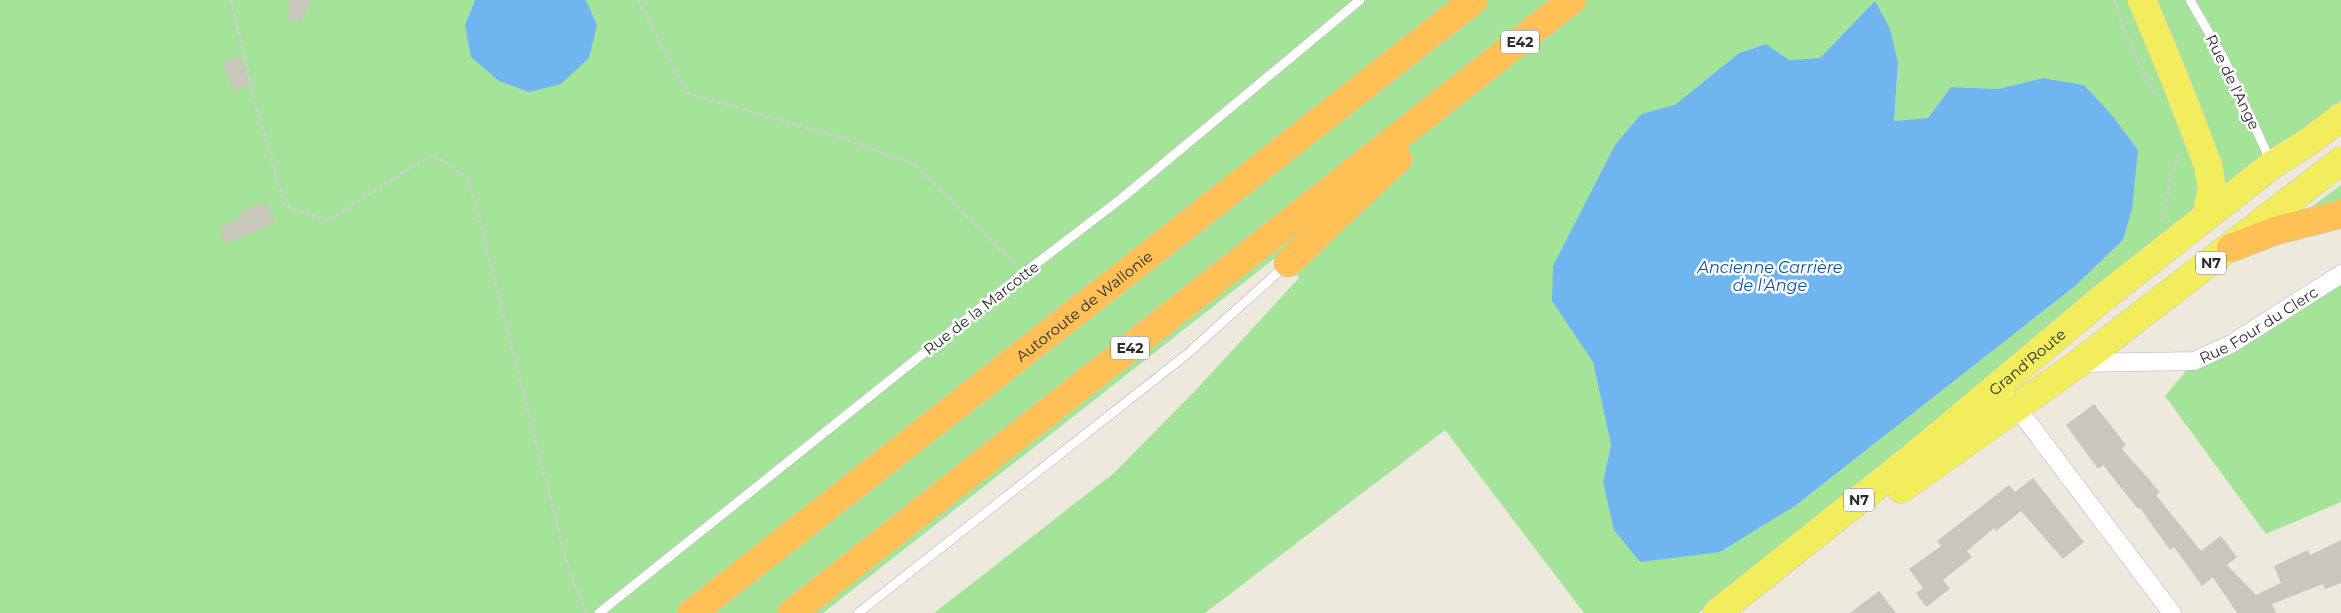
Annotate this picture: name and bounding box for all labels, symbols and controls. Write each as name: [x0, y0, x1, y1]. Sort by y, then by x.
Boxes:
road number: E42: [1501, 31, 1539, 54]
street label: Rue de l'Ange: [2202, 31, 2264, 133]
street label: Autoroute de Wallonie: [1012, 246, 1156, 365]
road number: N7: [2196, 252, 2226, 274]
street label: Rue de la Marcotte: [919, 257, 1043, 359]
water label: Ancienne Carrière de l'Ange: [1696, 258, 1843, 295]
street label: Rue Four du Clerc: [2196, 282, 2321, 367]
street label: Grand'Route: [1985, 324, 2069, 399]
road number: E42: [1111, 336, 1149, 359]
road number: N7: [1844, 488, 1874, 512]

